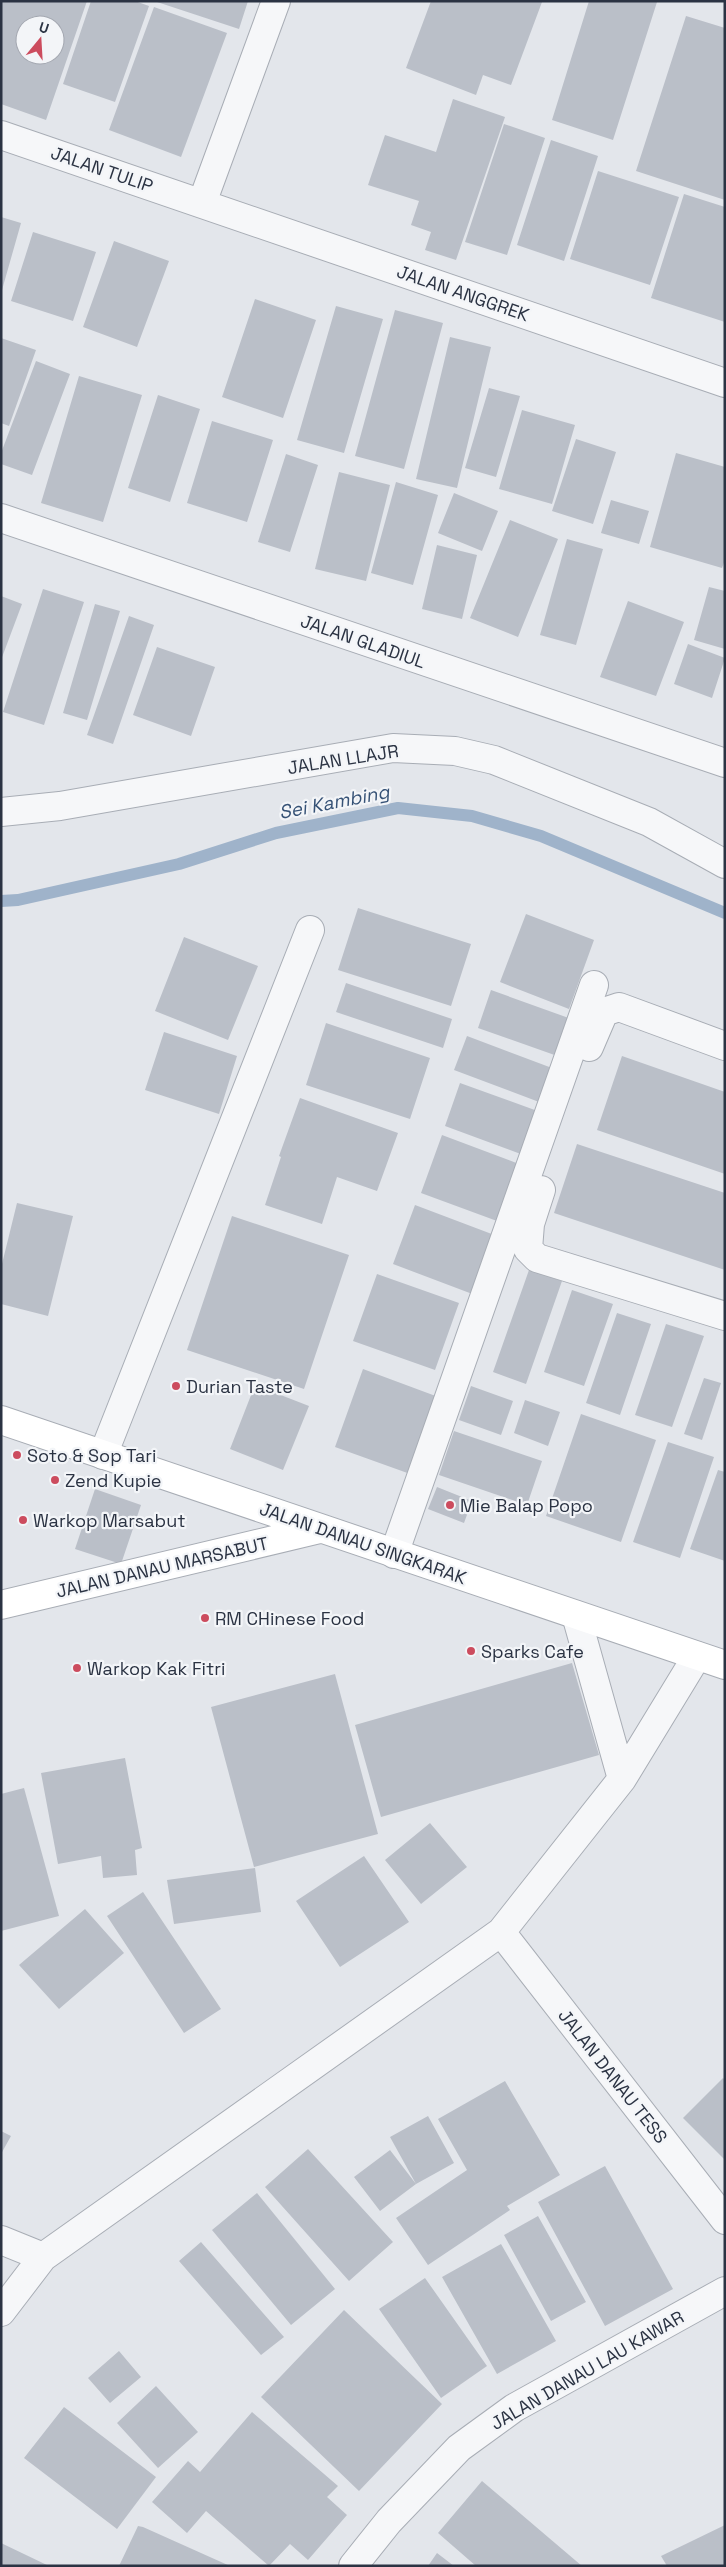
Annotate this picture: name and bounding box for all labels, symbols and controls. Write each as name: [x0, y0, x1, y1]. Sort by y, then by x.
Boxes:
north arrow: [15, 15, 65, 65]
text: U: [37, 18, 51, 38]
street label: JALAN TULIP: [48, 141, 156, 197]
street label: JALAN ANGGREK: [394, 260, 532, 326]
street label: JALAN GLADIUL: [298, 609, 429, 673]
street label: JALAN LLAJR: [286, 739, 400, 779]
water label: Sei Kambing: [277, 779, 392, 825]
place label: Durian Taste: [186, 1375, 293, 1398]
marker: Durian Taste: [170, 1380, 182, 1392]
place label: Soto & Sop Tari: [27, 1444, 156, 1467]
marker: Soto & Sop Tari: [11, 1449, 23, 1461]
place label: Zend Kupie: [65, 1469, 162, 1492]
marker: Zend Kupie: [49, 1474, 61, 1486]
place label: Mie Balap Popo: [460, 1494, 593, 1517]
street label: JALAN DANAU SINGKARAK: [257, 1497, 469, 1589]
marker: Mie Balap Popo: [444, 1499, 456, 1511]
place label: Warkop Marsabut: [33, 1509, 185, 1532]
marker: Warkop Marsabut: [17, 1514, 29, 1526]
street label: JALAN DANAU MARSABUT: [54, 1531, 271, 1603]
place label: RM CHinese Food: [215, 1607, 364, 1630]
marker: RM CHinese Food: [199, 1612, 211, 1624]
place label: Sparks Cafe: [481, 1640, 584, 1663]
marker: Sparks Cafe: [465, 1645, 477, 1657]
place label: Warkop Kak Fitri: [87, 1657, 226, 1680]
marker: Warkop Kak Fitri: [71, 1662, 83, 1674]
street label: JALAN DANAU TESS: [553, 2004, 673, 2148]
street label: JALAN DANAU LAU KAWAR: [486, 2305, 688, 2435]

